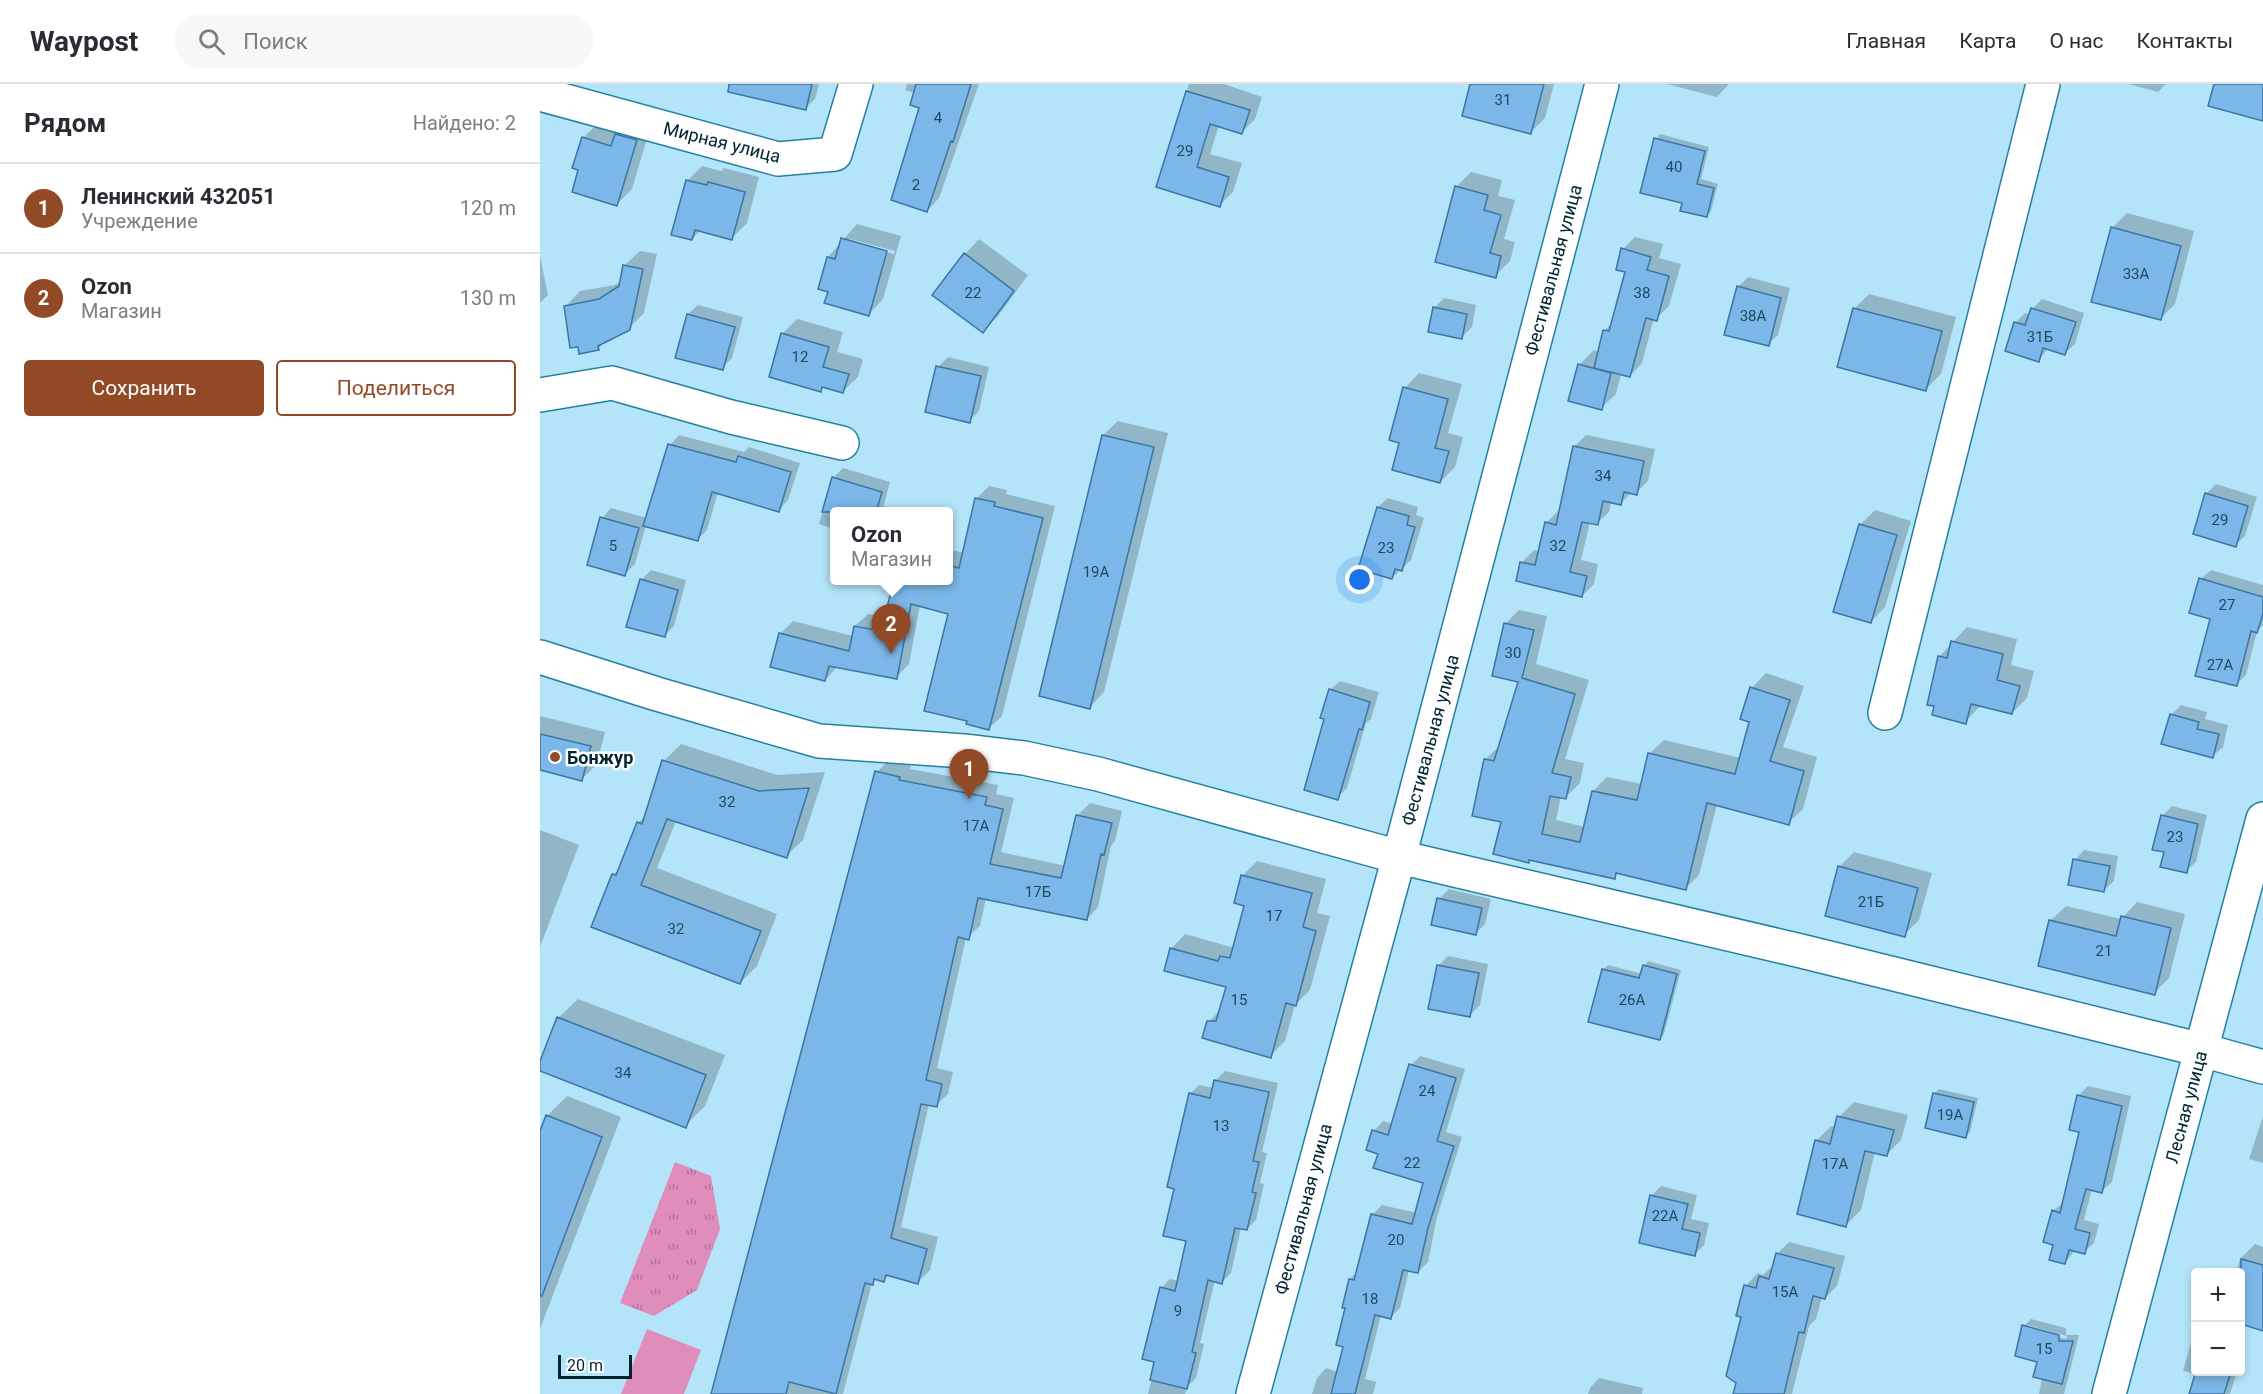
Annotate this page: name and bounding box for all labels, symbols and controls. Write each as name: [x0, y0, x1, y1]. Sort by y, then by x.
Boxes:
search box: [174, 14, 594, 68]
text: Waypost: [30, 25, 138, 58]
icon: search: [195, 25, 228, 58]
text: Поиск: [243, 29, 308, 54]
text: Главная: [1846, 29, 1926, 53]
text: Карта: [1959, 29, 2016, 53]
text: О нас: [2049, 29, 2104, 53]
text: Контакты: [2137, 29, 2233, 53]
house number: 31: [1495, 91, 1511, 109]
text: Рядом: [24, 108, 106, 138]
house number: 4: [934, 109, 943, 127]
text: Найдено: 2: [413, 111, 516, 135]
street label: Мирная улица: [661, 117, 783, 167]
house number: 29: [1177, 142, 1193, 160]
house number: 40: [1666, 158, 1682, 176]
house number: 2: [912, 176, 920, 194]
street label: Фестивальная улица: [1520, 182, 1586, 358]
text: Ленинский 432051: [81, 184, 276, 209]
text: 1: [38, 196, 49, 220]
text: 120 m: [460, 196, 516, 220]
text: Учреждение: [81, 209, 198, 233]
house number: 33А: [2123, 265, 2150, 283]
text: Ozon: [81, 274, 132, 299]
house number: 22: [965, 284, 981, 302]
house number: 38: [1634, 284, 1650, 302]
text: 2: [38, 286, 49, 310]
text: 130 m: [460, 286, 516, 310]
text: Магазин: [81, 299, 162, 323]
house number: 38А: [1740, 307, 1767, 325]
house number: 31Б: [2027, 328, 2053, 346]
house number: 12: [792, 348, 808, 366]
button: Сохранить: [24, 360, 264, 416]
button: Поделиться: [276, 360, 516, 416]
house number: 34: [1595, 467, 1612, 485]
popup: [830, 507, 953, 585]
house number: 29: [2212, 511, 2228, 529]
text: Ozon: [851, 522, 902, 547]
house number: 5: [609, 537, 617, 555]
house number: 32: [1550, 537, 1566, 555]
house number: 23: [1378, 539, 1394, 557]
text: Магазин: [851, 547, 932, 571]
house number: 19А: [1083, 563, 1110, 581]
your location: [1345, 565, 1374, 594]
house number: 27: [2219, 596, 2235, 614]
pin: 2: [872, 604, 910, 654]
house number: 30: [1505, 644, 1521, 662]
street label: Фестивальная улица: [1397, 652, 1463, 828]
house number: 27А: [2207, 656, 2234, 674]
place label: Бонжур: [567, 747, 633, 768]
marker: Бонжур: [548, 750, 562, 764]
pin: 1: [950, 750, 988, 799]
house number: 32: [719, 793, 735, 811]
house number: 17А: [963, 817, 990, 835]
house number: 23: [2167, 828, 2183, 846]
house number: 17Б: [1025, 883, 1051, 901]
house number: 21Б: [1858, 893, 1884, 911]
house number: 17: [1266, 907, 1282, 925]
house number: 32: [668, 920, 684, 938]
house number: 21: [2096, 942, 2112, 960]
house number: 15: [1231, 991, 1247, 1009]
house number: 26А: [1619, 991, 1646, 1009]
street label: Лесная улица: [2161, 1048, 2211, 1166]
house number: 34: [615, 1064, 632, 1082]
house number: 24: [1419, 1082, 1436, 1100]
house number: 19А: [1937, 1106, 1964, 1124]
house number: 13: [1213, 1117, 1229, 1135]
street label: Фестивальная улица: [1270, 1121, 1336, 1297]
house number: 22: [1404, 1154, 1420, 1172]
house number: 17А: [1822, 1155, 1849, 1173]
house number: 22А: [1652, 1207, 1679, 1225]
house number: 20: [1388, 1231, 1404, 1249]
map controls: [2191, 1268, 2245, 1376]
button: +: [2191, 1268, 2245, 1322]
house number: 15А: [1772, 1283, 1799, 1301]
house number: 18: [1362, 1290, 1378, 1308]
house number: 9: [1174, 1302, 1182, 1320]
button: −: [2191, 1322, 2245, 1376]
house number: 15: [2036, 1340, 2052, 1358]
scale bar: [558, 1352, 632, 1380]
text: 20 m: [567, 1356, 603, 1375]

